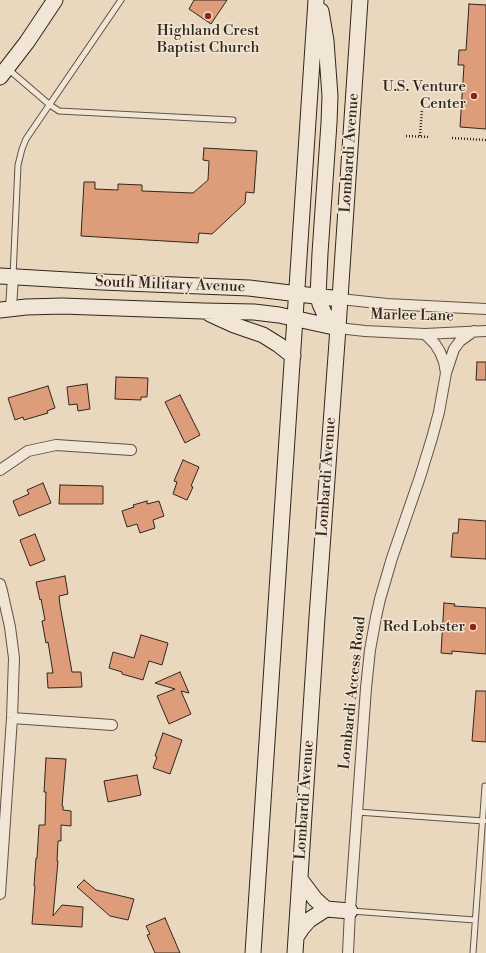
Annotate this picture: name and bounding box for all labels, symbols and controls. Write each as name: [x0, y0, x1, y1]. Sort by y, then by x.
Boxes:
marker: Highland Crest Baptist Church: [203, 11, 213, 21]
place label: Highland Crest Baptist Church: [157, 22, 259, 57]
place label: U.S. Venture Center: [382, 78, 466, 113]
marker: U.S. Venture Center: [469, 91, 479, 101]
street label: Lombardi Avenue: [337, 93, 363, 213]
street label: South Military Avenue: [94, 273, 246, 297]
street label: Marlee Lane: [370, 306, 454, 326]
street label: Lombardi Avenue: [314, 417, 340, 537]
street label: Lombardi Access Road: [336, 615, 370, 771]
place label: Red Lobster: [383, 618, 465, 636]
marker: Red Lobster: [468, 622, 478, 632]
street label: Lombardi Avenue: [292, 740, 318, 860]

